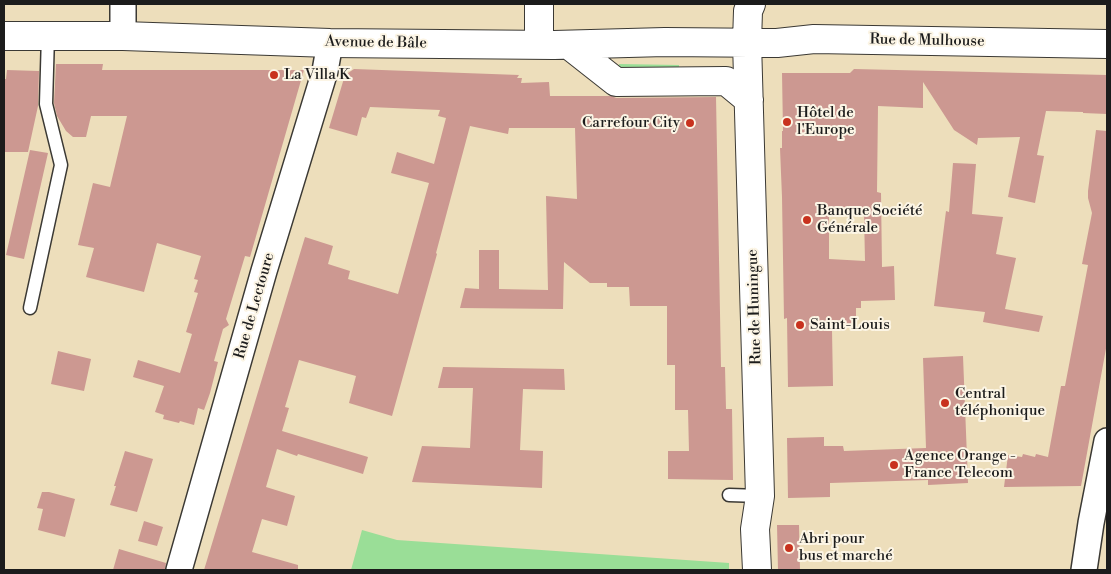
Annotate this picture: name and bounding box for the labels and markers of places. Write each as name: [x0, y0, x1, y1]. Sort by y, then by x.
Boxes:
place label: La Villa K: [284, 66, 350, 84]
marker: La Villa K: [268, 69, 280, 81]
place label: Hôtel de l'Europe: [797, 104, 855, 139]
place label: Carrefour City: [582, 114, 680, 132]
marker: Hôtel de l'Europe: [781, 116, 793, 128]
marker: Carrefour City: [684, 117, 696, 129]
place label: Banque Société Générale: [817, 202, 922, 237]
marker: Banque Société Générale: [801, 214, 813, 226]
place label: Saint-Louis: [810, 316, 890, 334]
marker: Saint-Louis: [794, 319, 806, 331]
place label: Central téléphonique: [955, 385, 1045, 420]
marker: Central téléphonique: [939, 397, 951, 409]
place label: Agence Orange - France Telecom: [904, 447, 1016, 482]
marker: Agence Orange - France Telecom: [888, 459, 900, 471]
place label: Abri pour bus et marché: [799, 530, 893, 565]
marker: Abri pour bus et marché: [783, 542, 795, 554]

